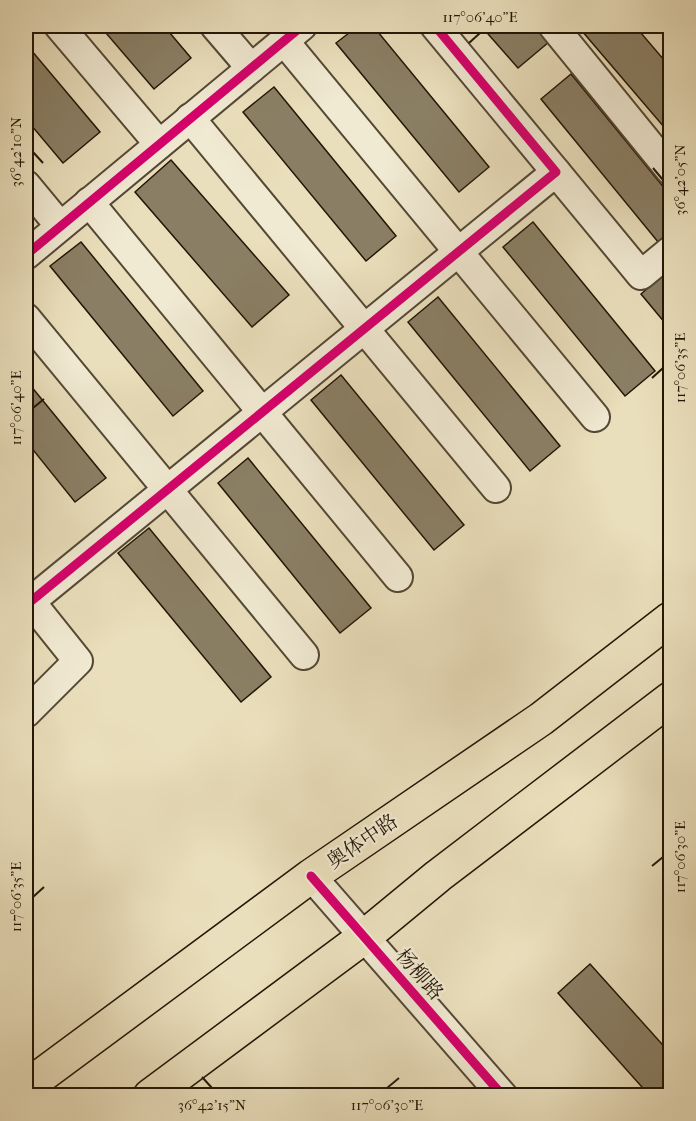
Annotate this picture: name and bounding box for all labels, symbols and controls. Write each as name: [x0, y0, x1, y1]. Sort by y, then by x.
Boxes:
text: 117°06'40"E: [442, 8, 518, 26]
text: 36°42'10"N: [7, 116, 25, 187]
text: 36°42'05"N: [671, 144, 689, 216]
text: 117°06'35"E: [671, 333, 689, 403]
text: 117°06'40"E: [7, 370, 25, 446]
street label: 奥体中路: [323, 810, 402, 873]
text: 117°06'30"E: [671, 821, 689, 893]
text: 117°06'35"E: [7, 862, 25, 932]
street label: 杨柳路: [391, 944, 448, 1005]
text: 36°42'15"N: [178, 1096, 247, 1114]
text: 117°06'30"E: [351, 1096, 423, 1114]

